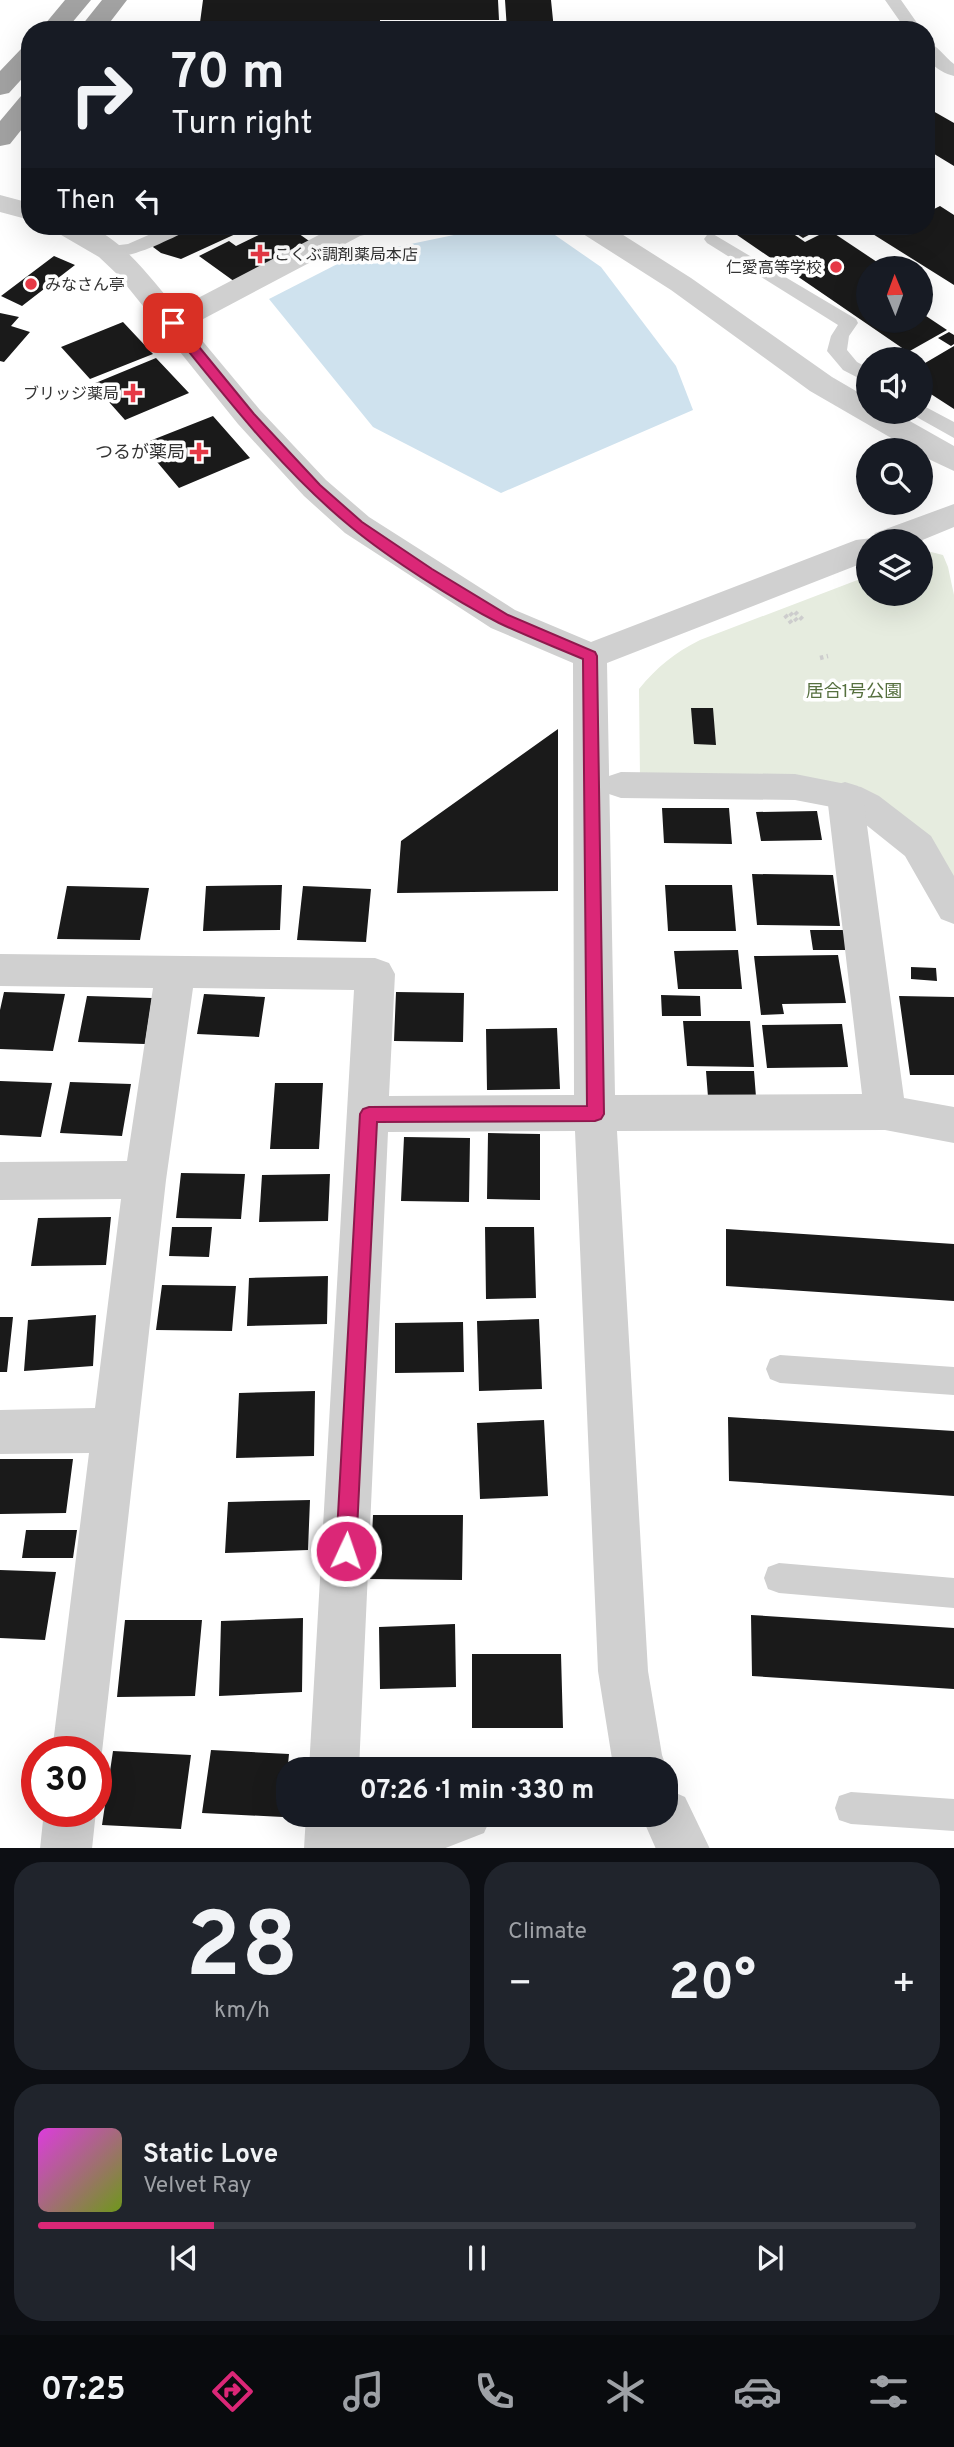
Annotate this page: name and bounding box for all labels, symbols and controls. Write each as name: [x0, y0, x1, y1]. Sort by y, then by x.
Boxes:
text: 70 m: [171, 44, 285, 106]
icon: right: [56, 49, 147, 140]
text: Turn right: [171, 105, 313, 145]
icon: left: [129, 182, 167, 220]
text: Then: [56, 185, 115, 218]
marker: こくぶ調剤薬局本店: [252, 246, 268, 262]
place label: こくぶ調剤薬局本店: [274, 246, 418, 266]
north arrow: [856, 256, 933, 332]
map controls: [856, 256, 933, 606]
place label: 仁愛高等学校: [726, 259, 822, 279]
marker: 仁愛高等学校: [828, 259, 844, 275]
marker: みなさん亭: [23, 276, 39, 292]
place label: みなさん亭: [45, 276, 125, 296]
pin: [143, 293, 203, 353]
icon: arrive: [154, 304, 192, 342]
button: sound: [856, 347, 933, 424]
place label: ブリッジ薬局: [23, 385, 119, 405]
marker: ブリッジ薬局: [125, 385, 141, 401]
button: search: [856, 438, 933, 515]
place label: つるが薬局: [95, 442, 185, 465]
marker: つるが薬局: [191, 444, 207, 460]
button: layers: [856, 529, 933, 606]
park label: 居合1号公園: [806, 681, 902, 704]
position arrow: [309, 1514, 383, 1588]
speed limit sign: 30: [21, 1736, 112, 1827]
text: 07:26 · 1 min · 330 m: [360, 1775, 594, 1808]
text: 28: [186, 1894, 298, 2009]
text: Climate: [508, 1918, 587, 1947]
text: 20°: [668, 1952, 756, 2018]
text: −: [508, 1961, 533, 2010]
text: +: [891, 1961, 916, 2010]
text: km/h: [214, 1997, 270, 2026]
text: Static Love: [143, 2139, 278, 2172]
text: Velvet Ray: [143, 2172, 251, 2201]
icon: previous: [165, 2239, 203, 2277]
icon: pause: [458, 2239, 496, 2277]
icon: next: [751, 2239, 789, 2277]
icon: directions: [208, 2367, 257, 2416]
icon: music: [339, 2367, 388, 2416]
icon: phone: [470, 2367, 519, 2416]
icon: climate: [601, 2367, 650, 2416]
icon: car: [733, 2367, 782, 2416]
icon: filters: [864, 2367, 913, 2416]
text: 07:25: [41, 2371, 126, 2411]

